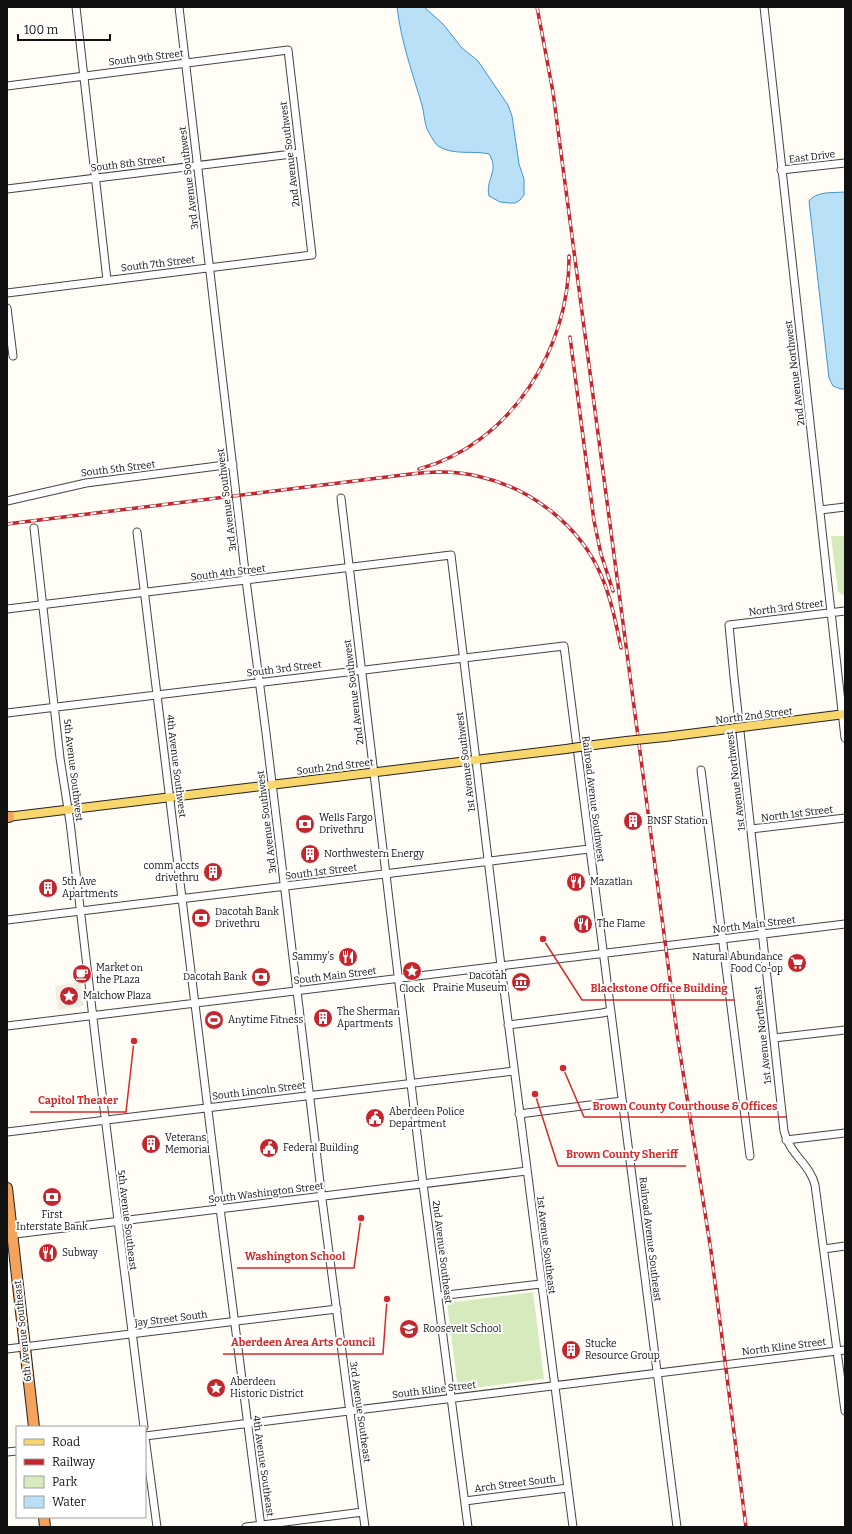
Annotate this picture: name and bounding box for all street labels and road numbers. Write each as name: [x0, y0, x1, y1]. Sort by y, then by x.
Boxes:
street label: South 9th Street: [108, 47, 185, 69]
street label: 2nd Avenue Southwest: [278, 100, 302, 207]
street label: 3rd Avenue Southwest: [177, 125, 201, 230]
street label: East Drive: [788, 148, 836, 166]
street label: South 8th Street: [90, 153, 167, 175]
street label: South 7th Street: [120, 253, 196, 274]
street label: 2nd Avenue Northwest: [783, 319, 807, 426]
street label: 3rd Avenue Southwest: [215, 447, 239, 552]
street label: South 5th Street: [80, 458, 156, 480]
street label: South 4th Street: [190, 562, 267, 584]
street label: North 3rd Street: [748, 597, 825, 619]
street label: 2nd Avenue Southwest: [342, 638, 366, 745]
street label: South 3rd Street: [246, 658, 323, 680]
street label: North 2nd Street: [715, 705, 794, 727]
street label: 1st Avenue Southwest: [454, 711, 478, 813]
street label: 4th Avenue Southwest: [164, 714, 188, 819]
street label: 5th Avenue Southwest: [61, 718, 85, 822]
street label: 1st Avenue Northwest: [724, 730, 748, 832]
street label: Railroad Avenue Southwest: [579, 735, 607, 863]
street label: South 2nd Street: [296, 756, 375, 778]
street label: 3rd Avenue Southwest: [255, 769, 279, 874]
street label: North 1st Street: [760, 804, 834, 824]
street label: South 1st Street: [284, 862, 358, 882]
street label: North Main Street: [712, 914, 797, 936]
street label: South Main Street: [293, 965, 377, 987]
street label: 1st Avenue Northeast: [752, 985, 774, 1085]
street label: South Lincoln Street: [211, 1079, 307, 1103]
street label: 5th Avenue Southeast: [115, 1169, 139, 1271]
street label: Railroad Avenue Southeast: [636, 1176, 664, 1302]
street label: South Washington Street: [208, 1180, 325, 1206]
street label: 1st Avenue Southeast: [534, 1195, 558, 1295]
street label: 2nd Avenue Southeast: [430, 1200, 454, 1305]
street label: 6th Avenue Southeast: [12, 1279, 34, 1382]
street label: Jay Street South: [133, 1308, 209, 1330]
street label: North Kline Street: [741, 1336, 827, 1358]
street label: 3rd Avenue Southeast: [347, 1361, 373, 1464]
street label: South Kline Street: [391, 1379, 477, 1401]
street label: 4th Avenue Southeast: [250, 1415, 276, 1518]
street label: Arch Street South: [474, 1473, 557, 1495]

